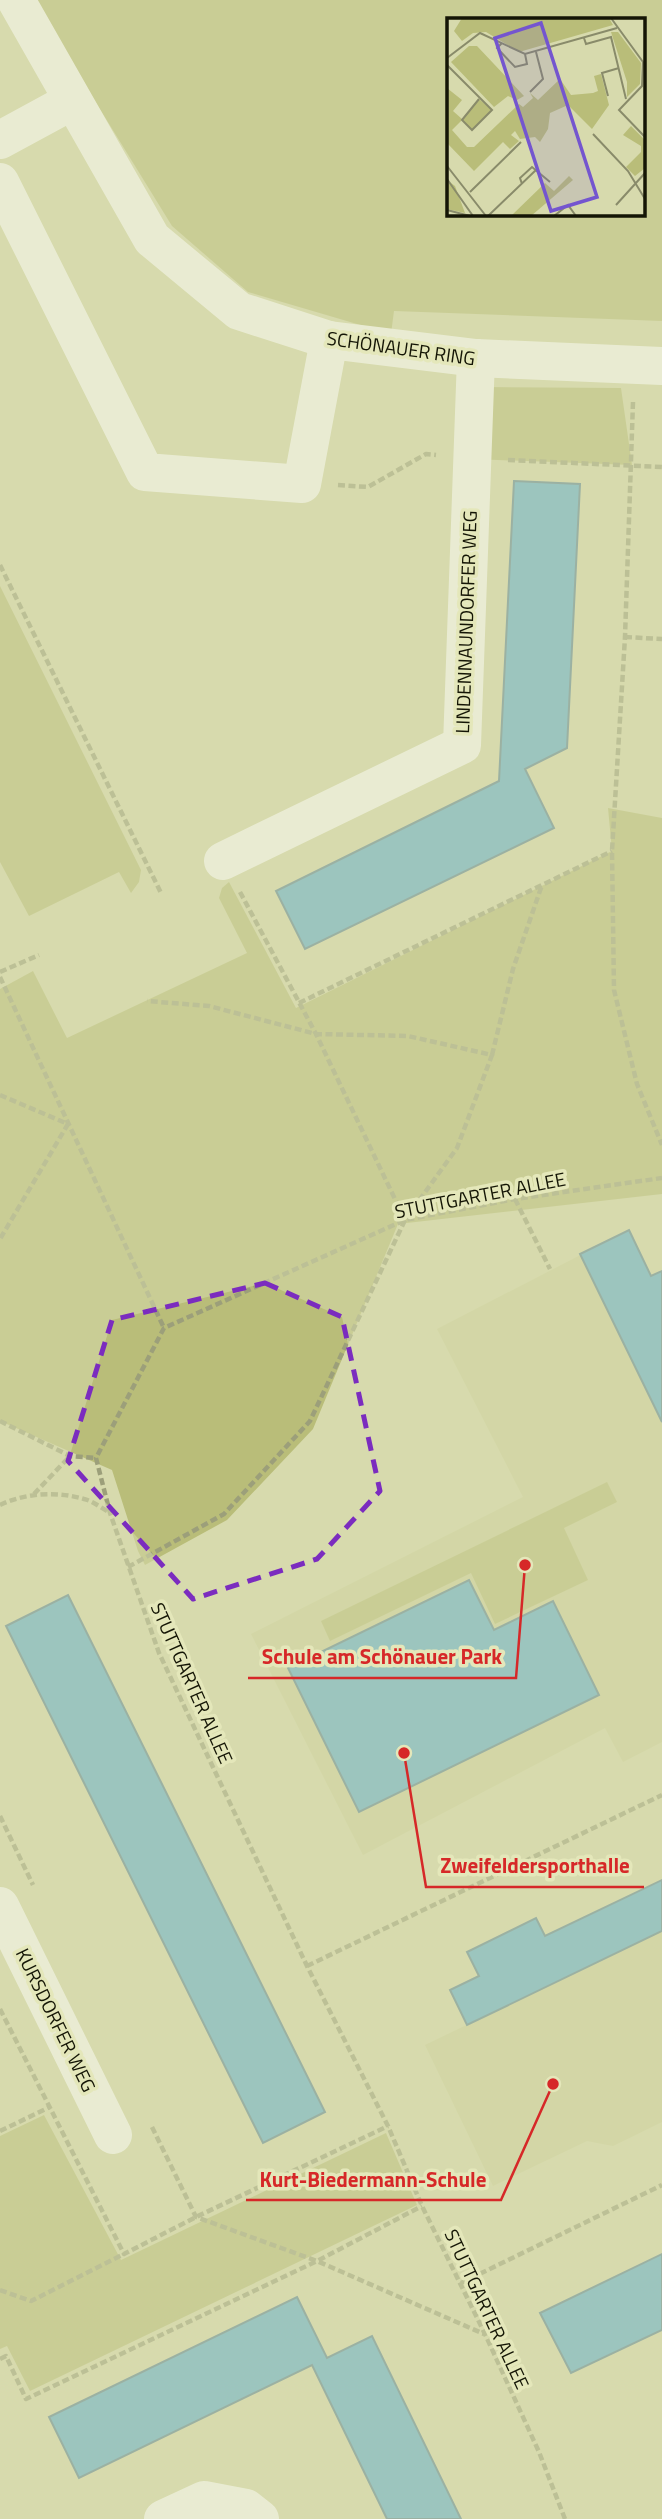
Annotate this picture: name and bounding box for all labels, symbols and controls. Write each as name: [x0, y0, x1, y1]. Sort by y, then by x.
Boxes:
inset map: [447, 18, 644, 215]
street label: SCHÖNAUER RING: [325, 323, 477, 372]
street label: LINDENNAUNDORFER WEG: [447, 510, 484, 734]
street label: STUTTGARTER ALLEE: [392, 1164, 568, 1225]
street label: STUTTGARTER ALLEE: [144, 1598, 241, 1768]
callout: Schule am Schönauer Park: [248, 1636, 516, 1678]
text: Schule am Schönauer Park: [262, 1640, 502, 1672]
callout: Zweifeldersporthalle: [426, 1845, 644, 1887]
text: Zweifeldersporthalle: [440, 1849, 630, 1881]
street label: KURSDORFER WEG: [9, 1943, 104, 2097]
callout: Kurt-Biedermann-Schule: [246, 2158, 501, 2200]
text: Kurt-Biedermann-Schule: [260, 2163, 486, 2195]
street label: STUTTGARTER ALLEE: [438, 2224, 537, 2394]

